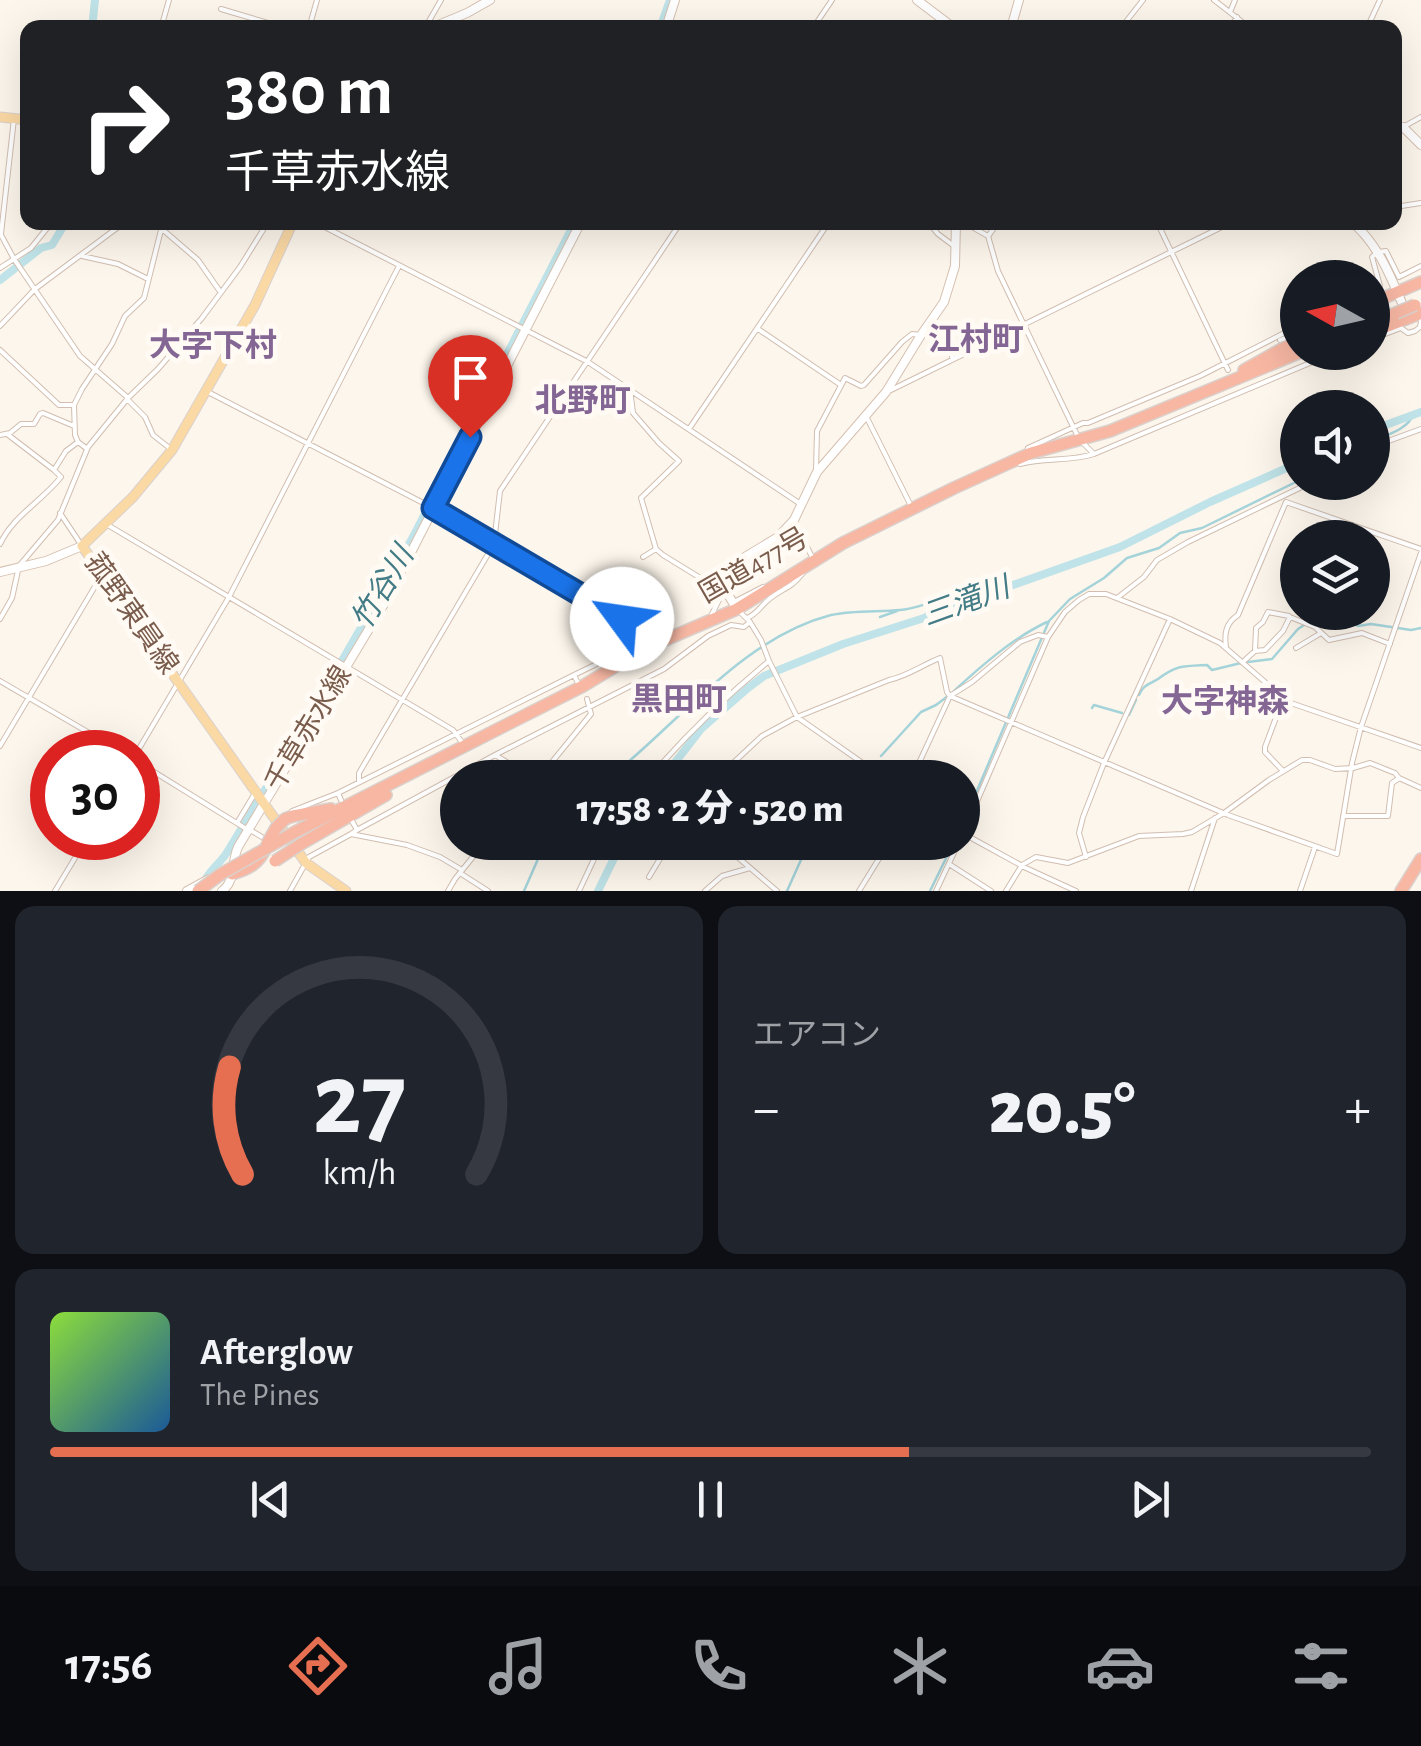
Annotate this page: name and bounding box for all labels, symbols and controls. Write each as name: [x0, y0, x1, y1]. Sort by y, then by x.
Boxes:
text: 380 m: [225, 57, 393, 127]
icon: right: [60, 60, 190, 190]
text: 千草赤水線: [225, 151, 450, 196]
north arrow: [1280, 260, 1390, 370]
map controls: [1280, 260, 1390, 630]
district label: 江村町: [928, 322, 1024, 356]
district label: 大字下村: [149, 328, 277, 362]
pin: [428, 335, 513, 438]
icon: arrive: [443, 350, 498, 405]
district label: 北野町: [535, 384, 631, 417]
button: sound: [1280, 390, 1390, 500]
button: layers: [1280, 520, 1390, 630]
street label: 国道477号: [694, 522, 813, 608]
water label: 竹谷川: [345, 538, 421, 634]
street label: 菰野東員線: [79, 547, 184, 679]
position arrow: [570, 567, 674, 671]
water label: 三滝川: [918, 570, 1016, 631]
street label: 千草赤水線: [259, 661, 357, 796]
district label: 黒田町: [631, 683, 727, 716]
district label: 大字神森: [1161, 684, 1289, 718]
speed limit sign: 30: [30, 730, 160, 860]
text: 17:58 · 2 分 · 520 m: [577, 791, 844, 829]
text: エアコン: [753, 1019, 881, 1051]
text: 27: [312, 1049, 406, 1153]
text: 20.5°: [989, 1072, 1135, 1147]
text: −: [753, 1082, 779, 1137]
text: +: [1345, 1082, 1371, 1137]
text: km/h: [322, 1155, 396, 1191]
text: Afterglow: [200, 1334, 353, 1372]
text: The Pines: [200, 1379, 320, 1411]
icon: previous: [243, 1472, 298, 1527]
icon: pause: [683, 1472, 738, 1527]
icon: next: [1123, 1472, 1178, 1527]
icon: directions: [283, 1631, 353, 1701]
icon: music: [483, 1631, 553, 1701]
icon: phone: [684, 1631, 754, 1701]
icon: climate: [885, 1631, 955, 1701]
icon: car: [1085, 1631, 1155, 1701]
icon: filters: [1286, 1631, 1356, 1701]
text: 17:56: [65, 1643, 152, 1688]

